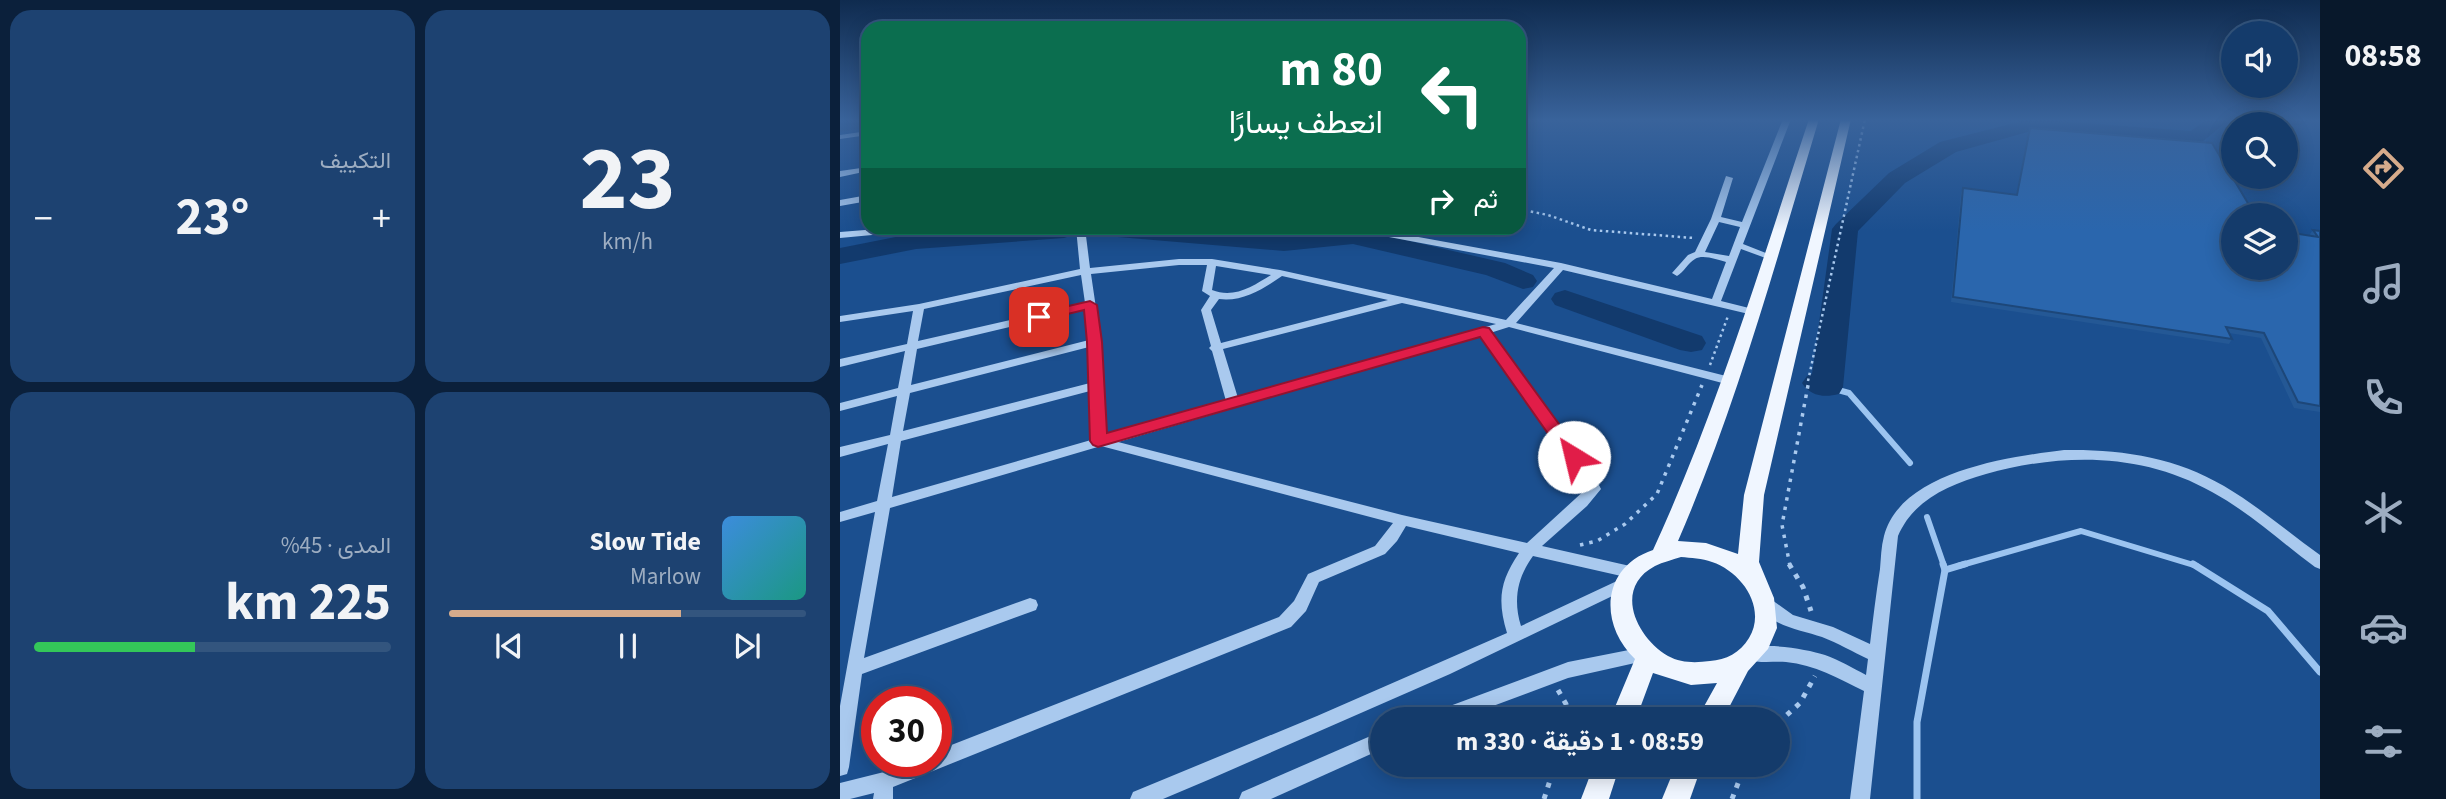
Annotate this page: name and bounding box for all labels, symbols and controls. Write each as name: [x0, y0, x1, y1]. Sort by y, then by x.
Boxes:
map controls: [2221, 21, 2298, 280]
button: sound: [2221, 21, 2298, 98]
text: 08:58: [2344, 33, 2422, 79]
text: 80 m: [1279, 35, 1383, 105]
icon: left: [1407, 49, 1498, 140]
text: انعطف يسارًا: [1229, 100, 1383, 146]
button: search: [2221, 112, 2298, 189]
text: 23: [579, 115, 676, 244]
text: التكييف: [320, 144, 391, 177]
icon: directions: [2359, 144, 2408, 193]
text: 23°: [176, 181, 249, 255]
text: ثم: [1474, 181, 1498, 218]
icon: right: [1422, 182, 1460, 220]
text: −: [34, 192, 53, 246]
text: +: [372, 192, 391, 246]
button: layers: [2221, 203, 2298, 280]
text: km/h: [602, 225, 653, 258]
icon: music: [2359, 259, 2408, 308]
pin: [1009, 287, 1069, 347]
icon: arrive: [1020, 298, 1058, 336]
icon: phone: [2359, 373, 2408, 422]
position arrow: [1537, 420, 1611, 494]
icon: climate: [2359, 488, 2408, 537]
text: Slow Tide: [590, 523, 701, 560]
text: المدى · 45%: [281, 529, 391, 562]
text: Marlow: [630, 560, 701, 593]
text: 225 km: [225, 566, 391, 640]
icon: car: [2359, 603, 2408, 652]
icon: previous: [490, 627, 528, 665]
icon: pause: [609, 627, 647, 665]
icon: next: [728, 627, 766, 665]
speed limit sign: 30: [861, 686, 952, 777]
icon: filters: [2359, 717, 2408, 766]
text: 08:59 · 1 دقيقة · 330 m: [1456, 723, 1704, 760]

